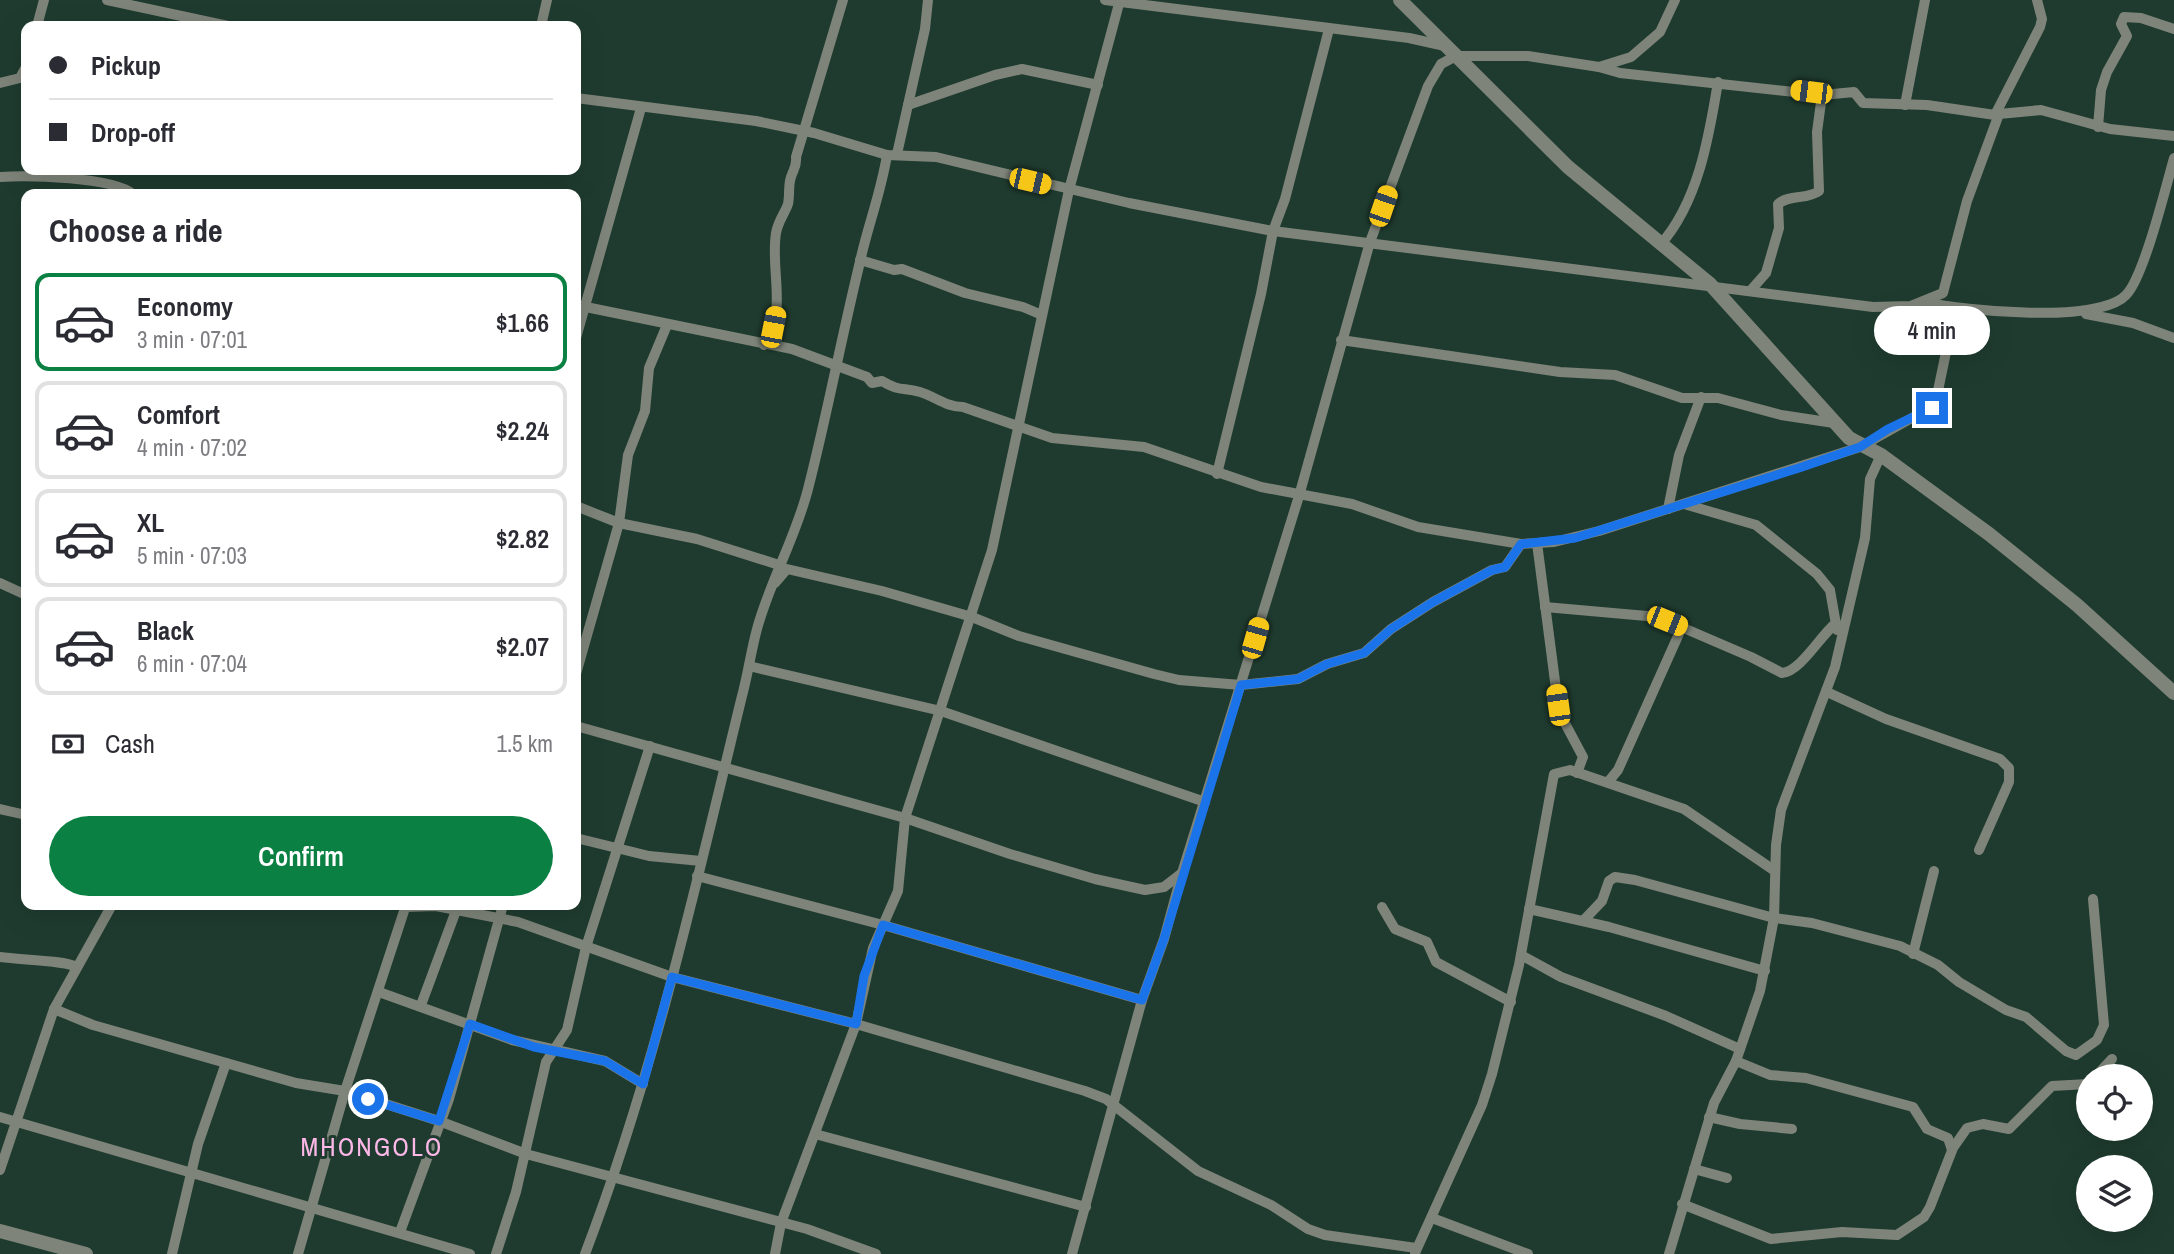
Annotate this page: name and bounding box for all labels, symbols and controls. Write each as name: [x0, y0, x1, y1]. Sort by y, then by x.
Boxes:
text: Pickup: [91, 48, 161, 83]
car: [1789, 79, 1834, 105]
text: Drop-off: [91, 115, 175, 150]
car: [1008, 166, 1053, 196]
car: [1367, 183, 1400, 229]
text: Choose a ride: [49, 209, 223, 252]
text: Economy: [137, 289, 233, 324]
icon: car: [53, 291, 116, 354]
car: [759, 304, 788, 350]
text: $1.66: [496, 305, 549, 340]
callout: 4 min: [1874, 306, 1990, 356]
text: 4 min: [1908, 315, 1956, 346]
text: 3 min · 07:01: [137, 324, 247, 355]
route end: [1916, 392, 1948, 424]
text: Comfort: [137, 397, 220, 432]
icon: car: [53, 399, 116, 462]
text: $2.24: [496, 413, 549, 448]
text: 4 min · 07:02: [137, 432, 247, 463]
text: XL: [137, 505, 164, 540]
icon: car: [53, 507, 116, 570]
text: $2.82: [496, 521, 549, 556]
text: 5 min · 07:03: [137, 540, 247, 571]
car: [1644, 603, 1691, 639]
text: Black: [137, 613, 194, 648]
icon: car: [53, 615, 116, 678]
car: [1240, 615, 1271, 661]
text: $2.07: [496, 629, 549, 664]
text: 6 min · 07:04: [137, 648, 247, 679]
car: [1545, 683, 1572, 727]
icon: cash: [49, 725, 87, 763]
text: Cash: [105, 726, 155, 761]
text: 1.5 km: [496, 728, 553, 759]
button: Confirm: [49, 816, 553, 896]
map controls: [2076, 1064, 2153, 1232]
button: locate: [2076, 1064, 2153, 1141]
route start: [352, 1083, 384, 1115]
district label: MHONGOLO: [301, 1129, 443, 1164]
button: layers: [2076, 1155, 2153, 1232]

